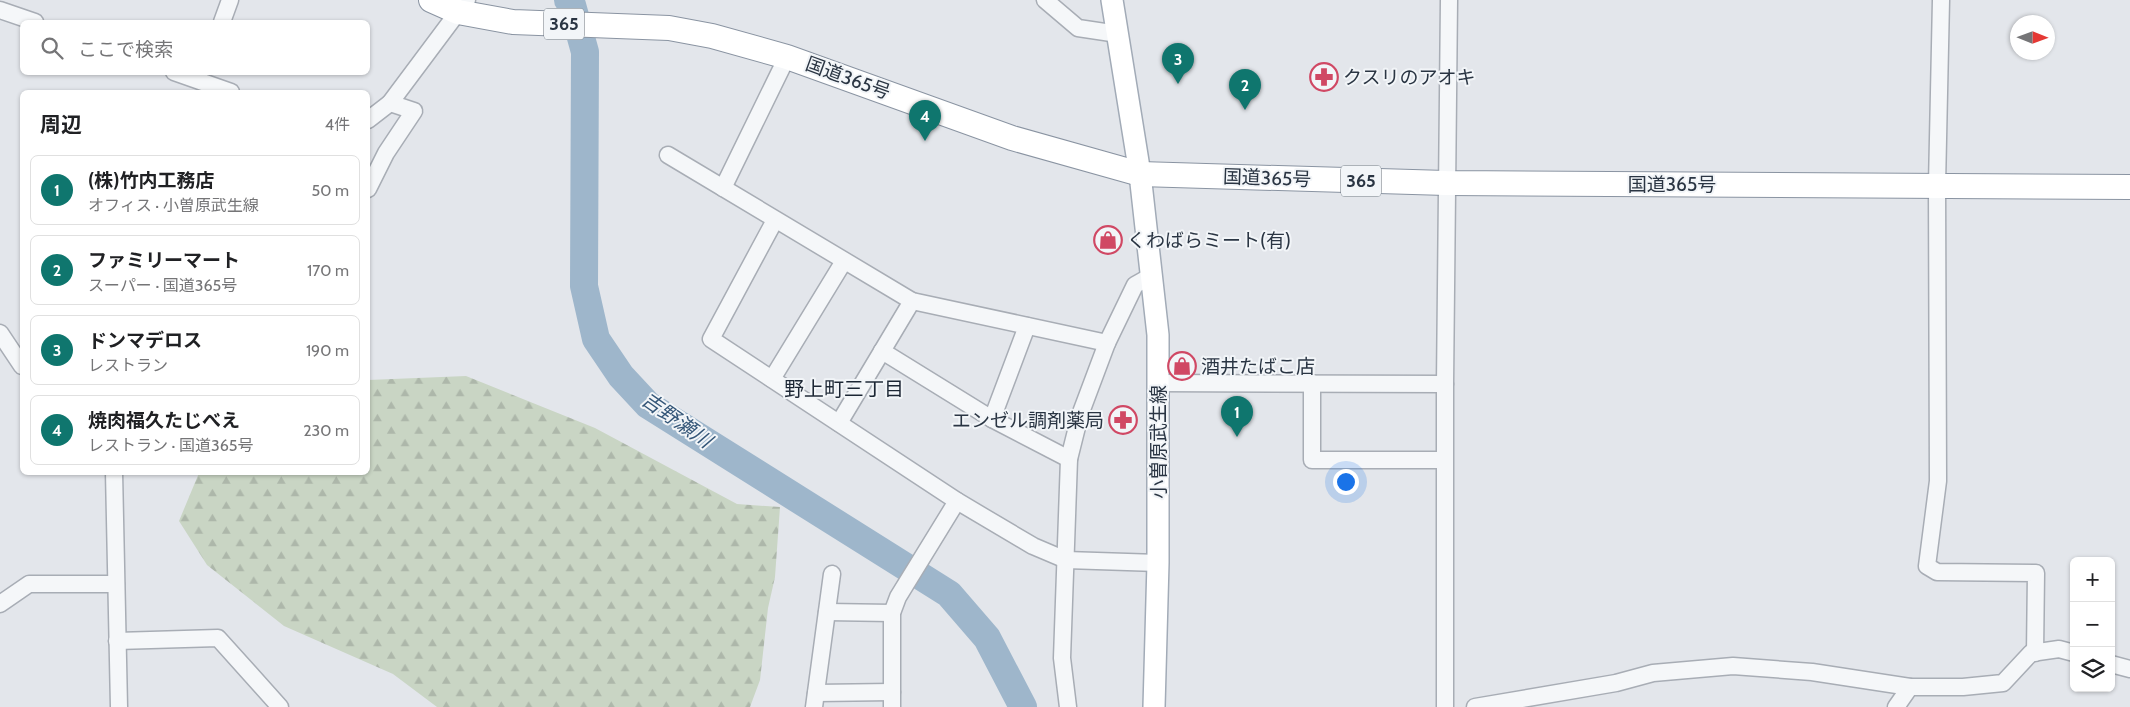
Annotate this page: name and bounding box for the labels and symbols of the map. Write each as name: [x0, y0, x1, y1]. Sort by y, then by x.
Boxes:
road number: 365: [544, 8, 584, 40]
north arrow: [2010, 15, 2055, 60]
pin: 3: [1162, 43, 1194, 84]
street label: 国道365号: [803, 52, 893, 104]
pharmacy icon: クスリのアオキ: [1309, 62, 1339, 92]
place label: クスリのアオキ: [1343, 66, 1475, 89]
pin: 2: [1229, 69, 1261, 110]
pin: 4: [909, 100, 941, 141]
street label: 国道365号: [1222, 165, 1312, 191]
road number: 365: [1341, 166, 1381, 197]
street label: 国道365号: [1628, 173, 1716, 196]
shop icon: くわばらミート(有): [1093, 225, 1123, 255]
place label: くわばらミート(有): [1127, 229, 1291, 252]
shop icon: 酒井たばこ店: [1167, 351, 1197, 381]
place label: 酒井たばこ店: [1201, 355, 1315, 378]
district label: 野上町三丁目: [784, 377, 904, 401]
street label: 小曽原武生線: [1147, 385, 1170, 499]
water label: 吉野瀬川: [637, 387, 718, 454]
pin: 1: [1221, 396, 1253, 437]
pharmacy icon: エンゼル調剤薬局: [1108, 405, 1138, 435]
place label: エンゼル調剤薬局: [952, 409, 1104, 432]
your location: [1333, 469, 1359, 495]

